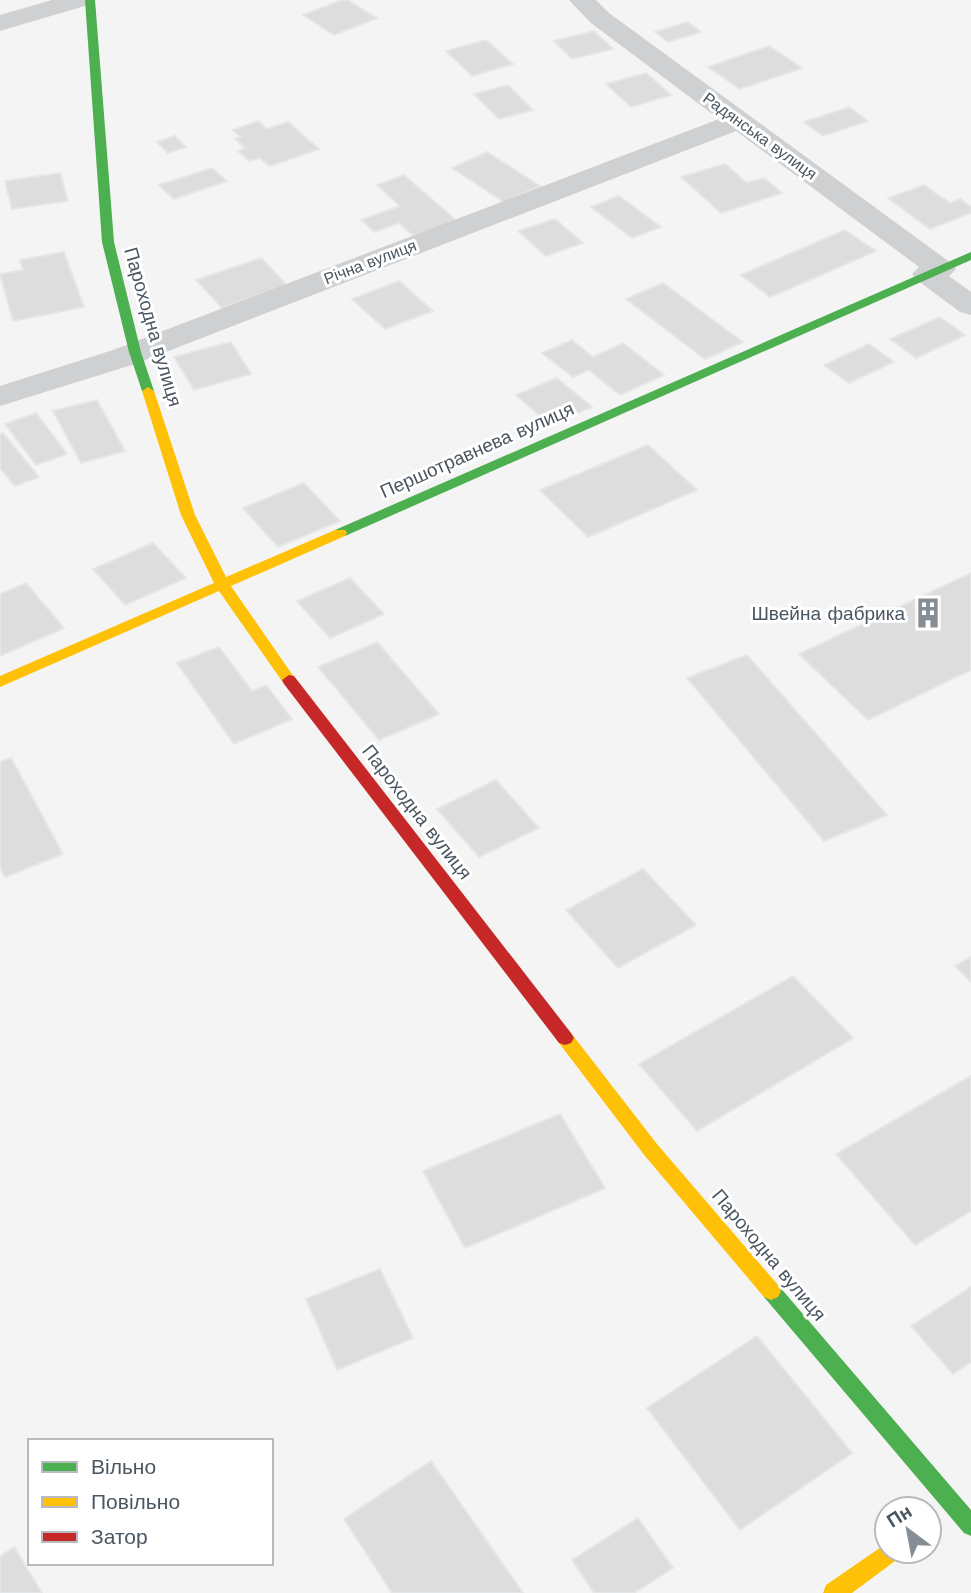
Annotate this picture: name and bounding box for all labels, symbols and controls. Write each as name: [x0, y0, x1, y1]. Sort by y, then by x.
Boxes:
street label: Радянська вулиця: [699, 88, 821, 184]
street label: Річна вулиця: [321, 236, 419, 288]
street label: Пароходна вулиця: [119, 245, 187, 409]
street label: Першотравнева вулиця: [377, 397, 577, 503]
building icon: Швейна фабрика: [911, 596, 945, 630]
place label: Швейна фабрика: [751, 602, 905, 625]
street label: Пароходна вулиця: [357, 740, 477, 884]
street label: Пароходна вулиця: [707, 1184, 831, 1326]
legend: [28, 1439, 273, 1565]
text: Вільно: [91, 1454, 156, 1479]
text: Повільно: [91, 1489, 180, 1514]
north arrow: [873, 1495, 943, 1565]
text: Пн: [883, 1500, 916, 1532]
text: Затор: [91, 1524, 148, 1549]

